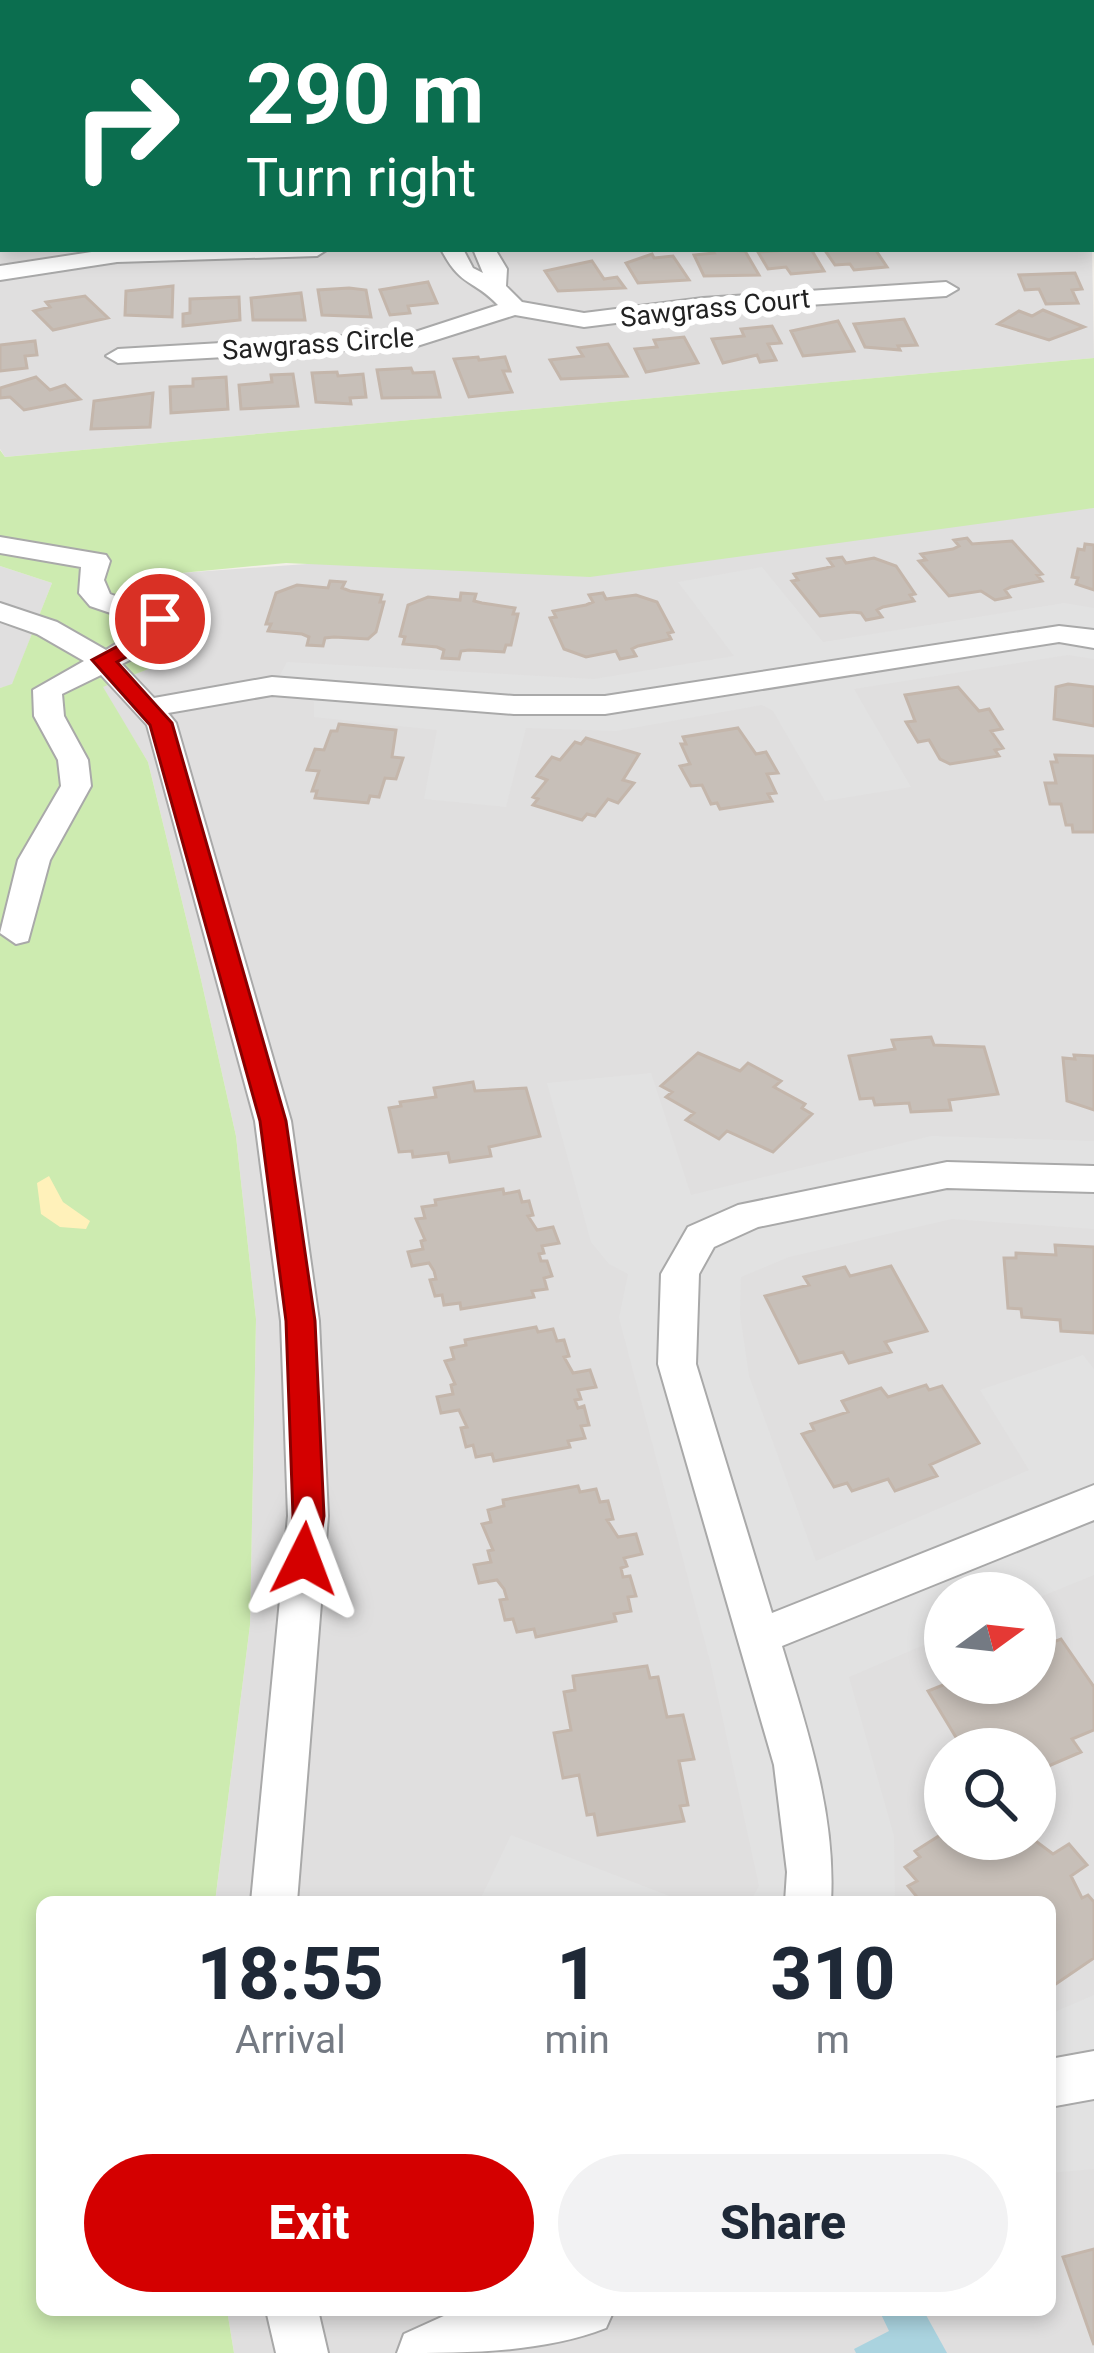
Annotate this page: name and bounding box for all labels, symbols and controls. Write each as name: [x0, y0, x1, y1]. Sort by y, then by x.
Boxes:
text: 290 m: [246, 45, 484, 144]
icon: right: [48, 48, 204, 204]
text: Turn right: [246, 146, 476, 209]
street label: Sawgrass Court: [619, 282, 811, 334]
street label: Sawgrass Circle: [221, 321, 415, 367]
pin: [109, 568, 211, 670]
icon: arrive: [127, 586, 193, 652]
position arrow: [241, 1496, 367, 1622]
north arrow: [924, 1572, 1056, 1704]
map controls: [924, 1572, 1056, 1860]
button: search: [924, 1728, 1056, 1860]
text: 18:55: [197, 1932, 384, 2017]
text: 1: [556, 1932, 598, 2017]
text: 310: [771, 1932, 895, 2017]
text: Arrival: [235, 2017, 346, 2063]
text: min: [545, 2017, 610, 2063]
text: m: [816, 2017, 850, 2063]
button: Exit: [84, 2154, 534, 2292]
button: Share: [558, 2154, 1008, 2292]

